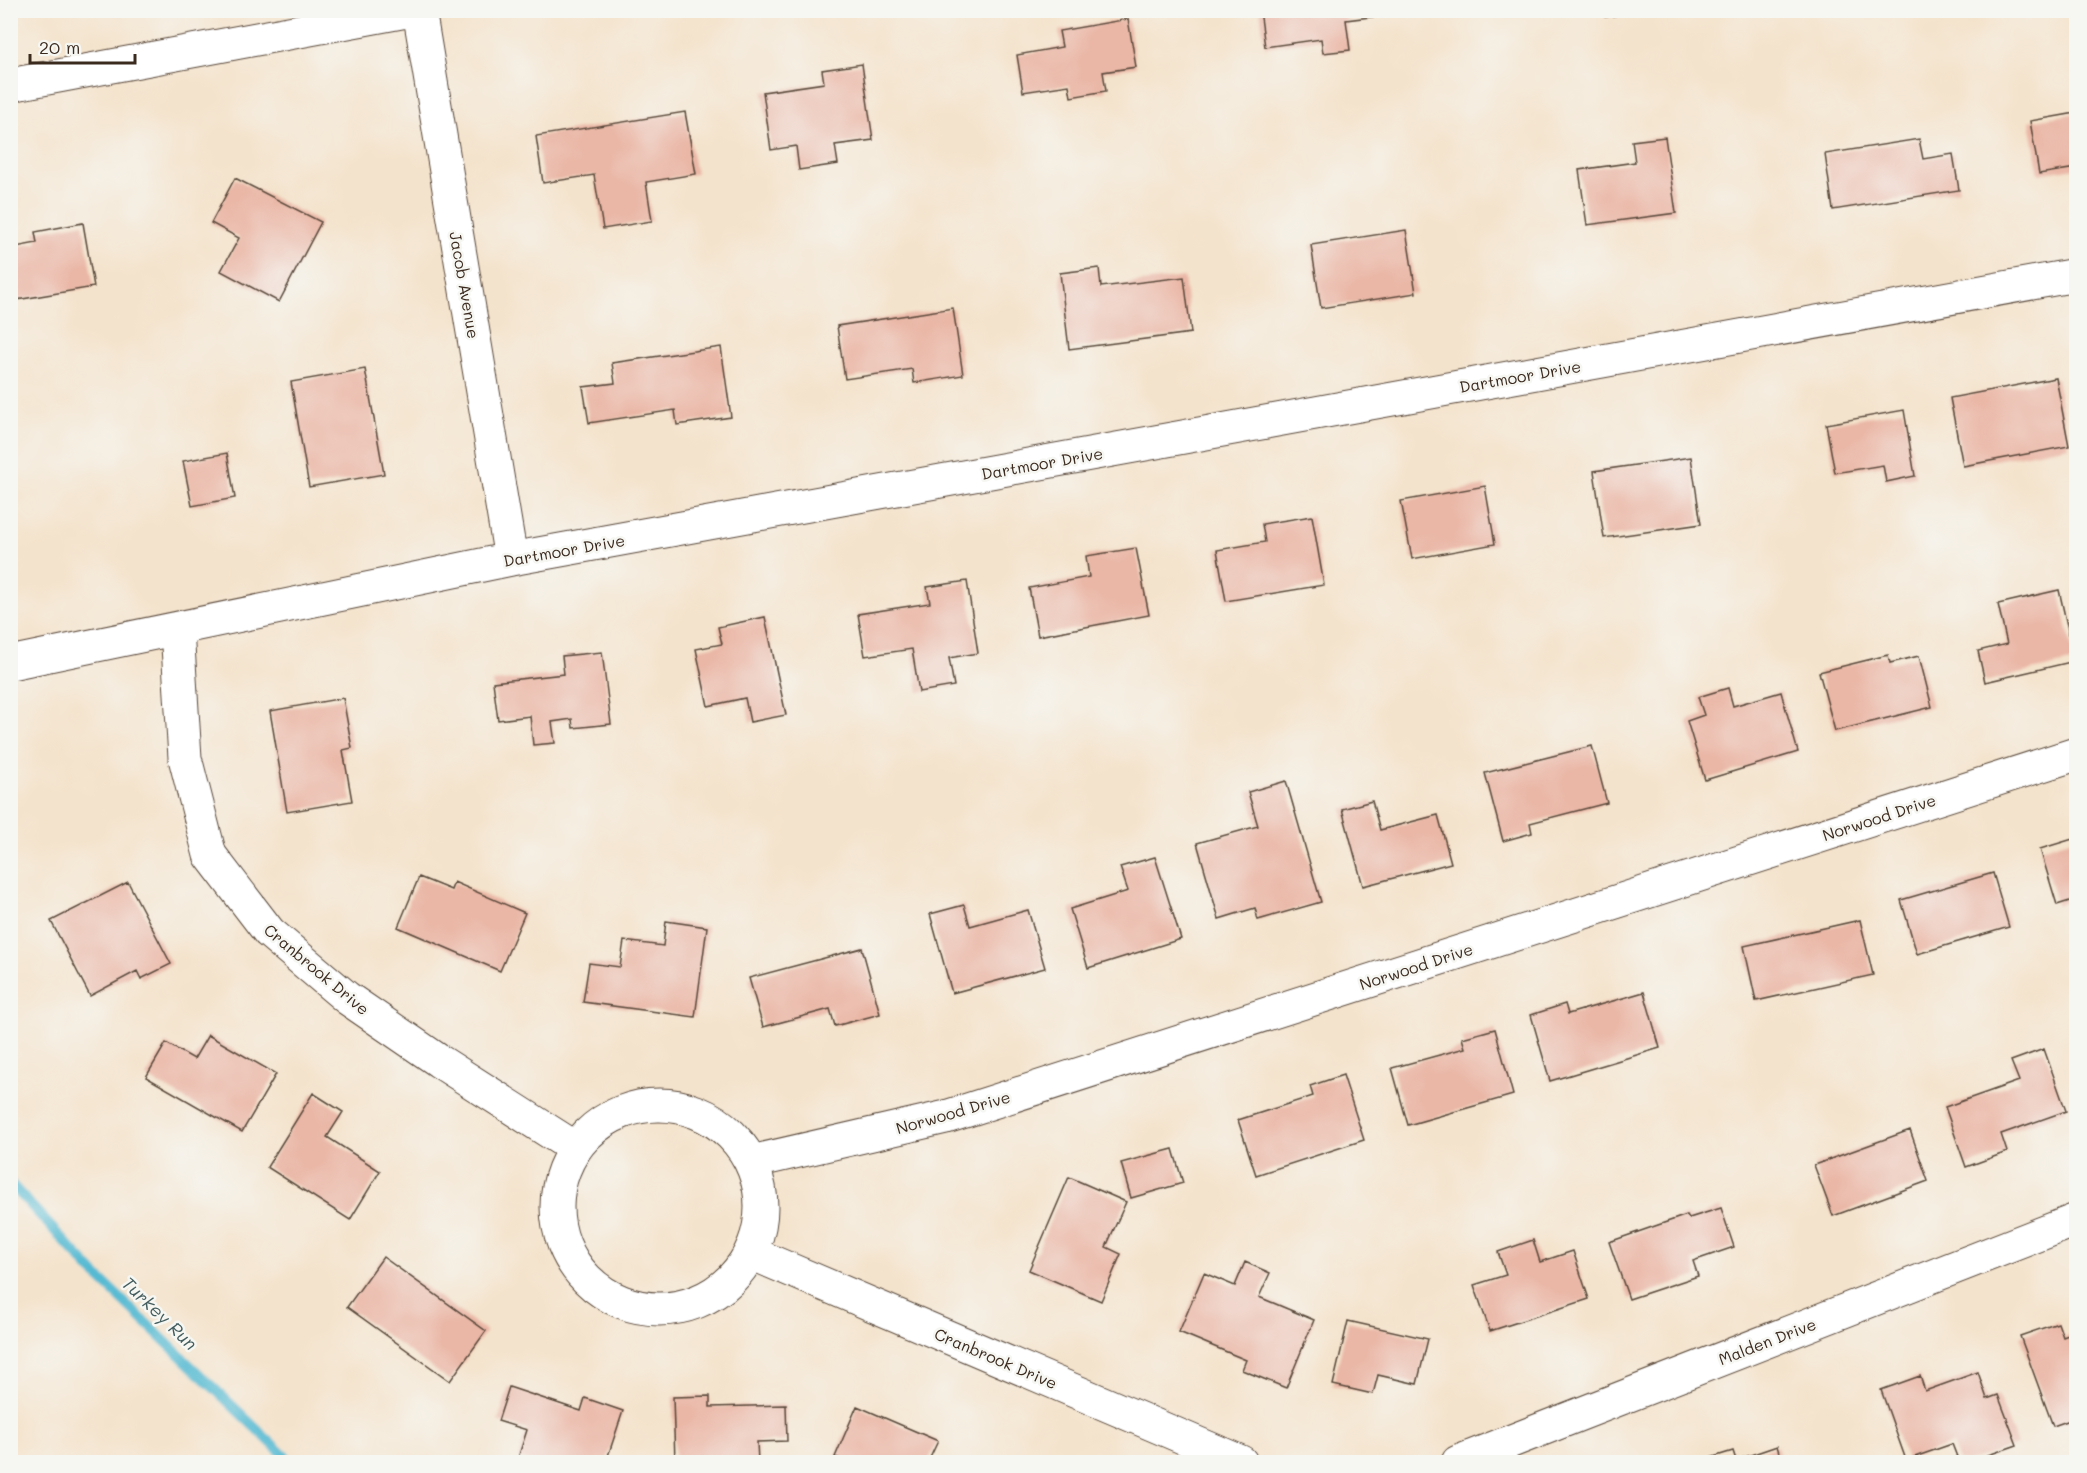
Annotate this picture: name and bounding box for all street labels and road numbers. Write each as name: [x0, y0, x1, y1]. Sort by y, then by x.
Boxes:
street label: Jacob Avenue: [445, 230, 485, 340]
street label: Dartmoor Drive: [1458, 355, 1582, 397]
street label: Dartmoor Drive: [980, 442, 1104, 484]
street label: Dartmoor Drive: [502, 529, 626, 571]
street label: Norwood Drive: [1820, 789, 1938, 845]
street label: Cranbrook Drive: [260, 919, 374, 1019]
street label: Norwood Drive: [1357, 938, 1475, 994]
street label: Norwood Drive: [893, 1086, 1013, 1138]
street label: Malden Drive: [1715, 1313, 1819, 1369]
street label: Cranbrook Drive: [931, 1323, 1061, 1393]

